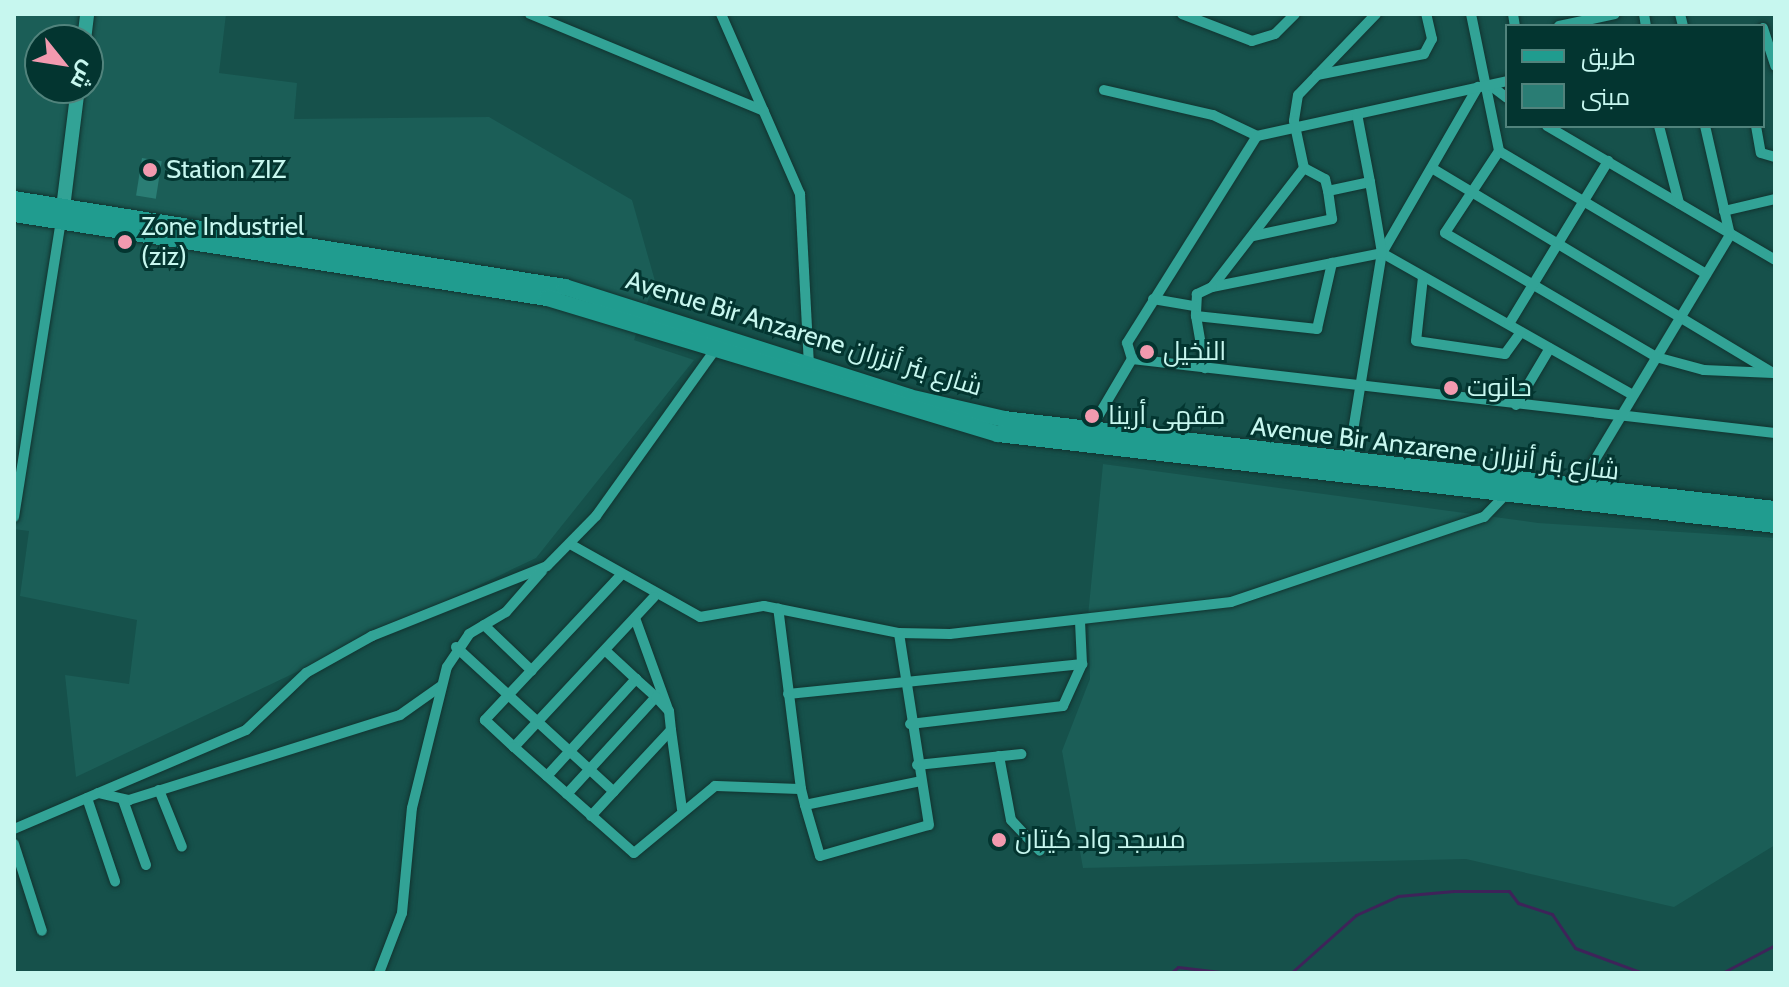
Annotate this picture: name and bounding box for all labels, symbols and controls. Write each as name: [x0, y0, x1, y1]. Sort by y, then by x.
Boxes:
north arrow: [24, 24, 104, 104]
legend: [1505, 24, 1765, 128]
text: طريق: [1581, 42, 1636, 71]
text: ش: [65, 56, 102, 94]
text: مبنى: [1581, 82, 1630, 111]
place label: Station ZIZ: [166, 154, 286, 186]
marker: Station ZIZ: [141, 161, 159, 179]
place label: Zone Industriel (ziz): [141, 211, 304, 272]
marker: Zone Industriel (ziz): [116, 233, 134, 251]
street label: Avenue Bir Anzarene شارع بئر أنزران: [622, 265, 986, 403]
place label: النخيل: [1163, 336, 1226, 368]
marker: النخيل: [1138, 343, 1156, 361]
place label: حانوت: [1467, 372, 1532, 404]
marker: حانوت: [1442, 379, 1460, 397]
place label: مقهى أرينا: [1108, 400, 1225, 432]
marker: مقهى أرينا: [1083, 407, 1101, 425]
street label: Avenue Bir Anzarene شارع بئر أنزران: [1249, 411, 1621, 487]
place label: مسجد واد كيتان: [1015, 824, 1186, 856]
marker: مسجد واد كيتان: [990, 831, 1008, 849]

